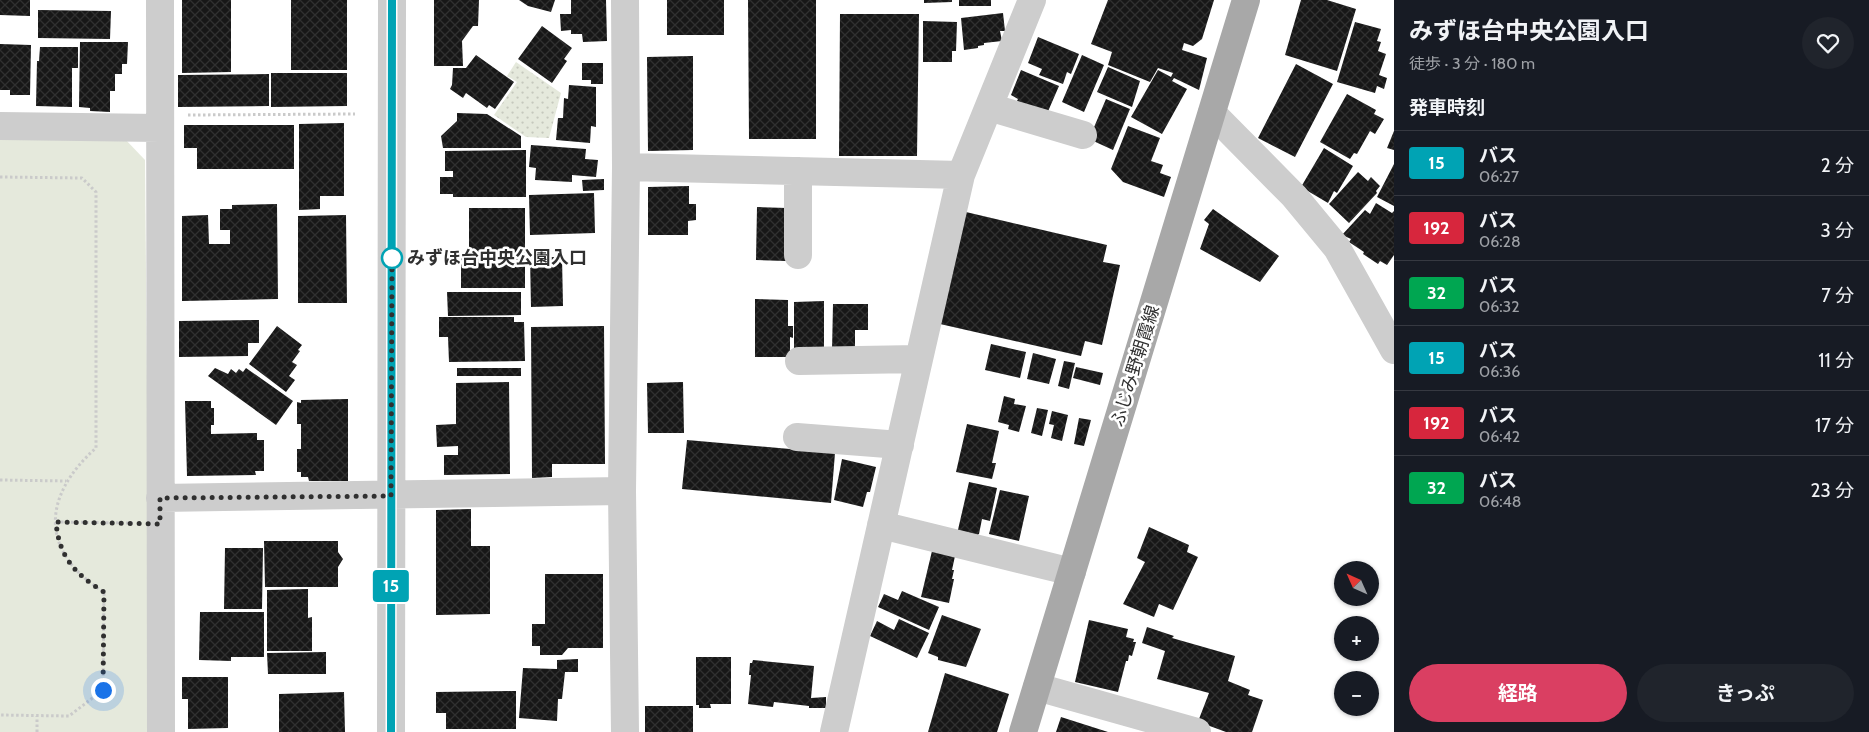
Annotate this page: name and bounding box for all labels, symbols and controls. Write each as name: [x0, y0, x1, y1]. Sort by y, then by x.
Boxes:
text: みずほ台中央公園入口: [1409, 16, 1649, 45]
button: heart: [1802, 17, 1854, 69]
text: 徒歩 · 3 分 · 180 m: [1409, 54, 1535, 73]
text: 発車時刻: [1409, 96, 1485, 119]
text: バス: [1479, 144, 1517, 167]
text: 15: [1428, 152, 1445, 174]
text: 2 分: [1821, 154, 1854, 177]
text: 06:27: [1479, 167, 1519, 186]
text: バス: [1479, 209, 1517, 232]
text: 192: [1423, 217, 1450, 239]
text: 3 分: [1820, 219, 1854, 242]
text: 06:28: [1479, 232, 1521, 251]
marker: みずほ台中央公園入口: [381, 247, 403, 269]
place label: みずほ台中央公園入口: [407, 247, 587, 269]
text: バス: [1479, 274, 1517, 297]
text: 32: [1427, 282, 1446, 304]
text: 7 分: [1821, 284, 1854, 307]
text: 06:32: [1479, 297, 1520, 316]
street label: ふじみ野朝霞線: [1106, 303, 1164, 429]
text: バス: [1479, 339, 1517, 362]
text: 15: [1428, 347, 1445, 369]
text: 11 分: [1818, 349, 1854, 372]
text: 06:36: [1479, 362, 1520, 381]
text: バス: [1479, 404, 1517, 427]
text: 192: [1423, 412, 1450, 434]
text: 17 分: [1815, 414, 1854, 437]
text: 06:42: [1479, 427, 1520, 446]
text: バス: [1479, 469, 1517, 492]
text: 32: [1427, 477, 1446, 499]
text: 23 分: [1810, 479, 1854, 502]
text: 06:48: [1479, 492, 1522, 511]
north arrow: [1334, 561, 1379, 606]
map controls: [1334, 561, 1379, 716]
line badge: 15: [368, 570, 414, 602]
text: 15: [383, 575, 399, 597]
button: +: [1334, 616, 1379, 661]
button: 経路: [1409, 664, 1627, 722]
button: きっぷ: [1637, 664, 1854, 722]
button: −: [1334, 671, 1379, 716]
your location: [91, 678, 116, 703]

